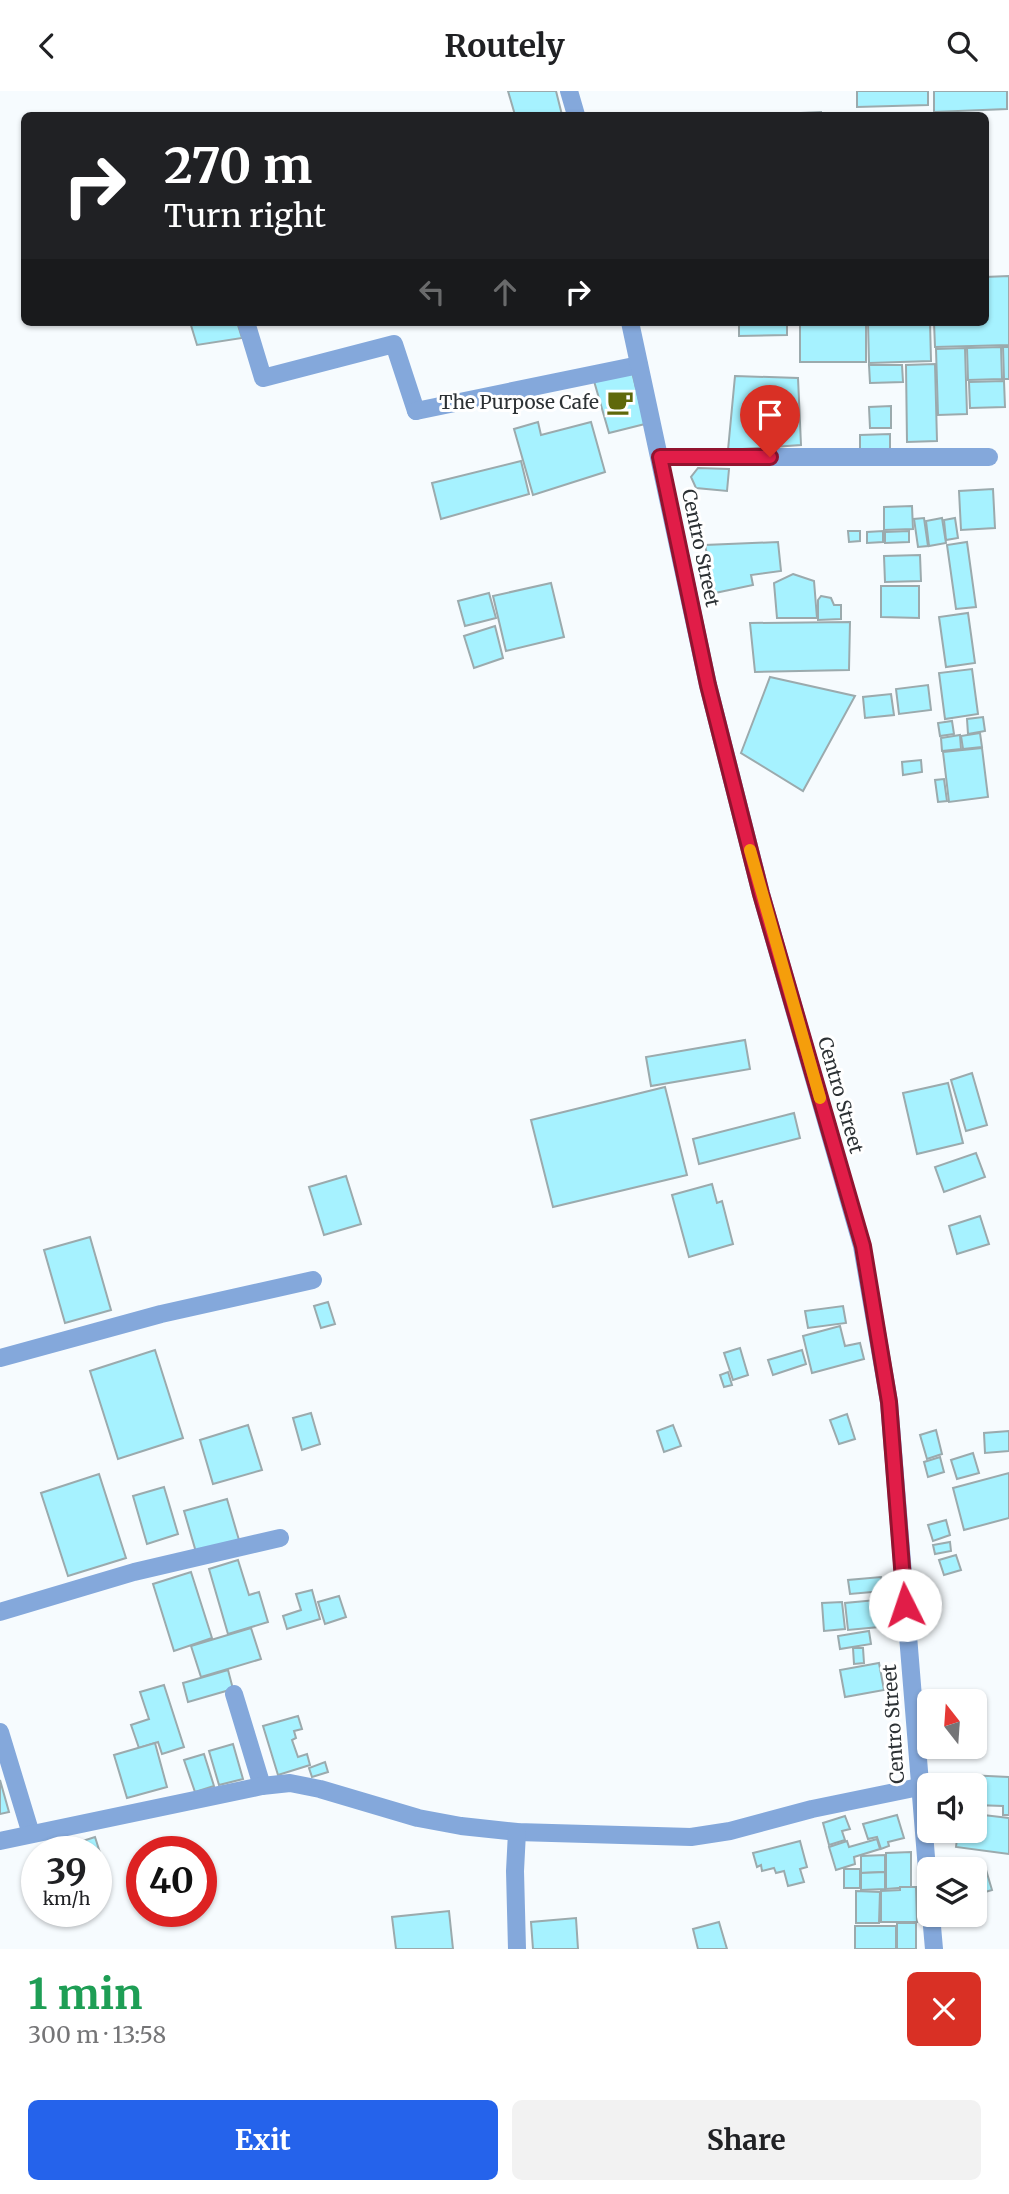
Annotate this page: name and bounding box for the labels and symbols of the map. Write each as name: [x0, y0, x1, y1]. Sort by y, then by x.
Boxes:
pin: [740, 385, 800, 457]
cafe icon: The Purpose Cafe: [605, 387, 635, 417]
place label: The Purpose Cafe: [439, 390, 599, 414]
street label: Centro Street: [677, 487, 725, 610]
street label: Centro Street: [813, 1034, 869, 1156]
position arrow: [868, 1568, 942, 1642]
street label: Centro Street: [877, 1663, 909, 1785]
north arrow: [917, 1689, 987, 1759]
speed limit sign: 40: [126, 1836, 217, 1927]

